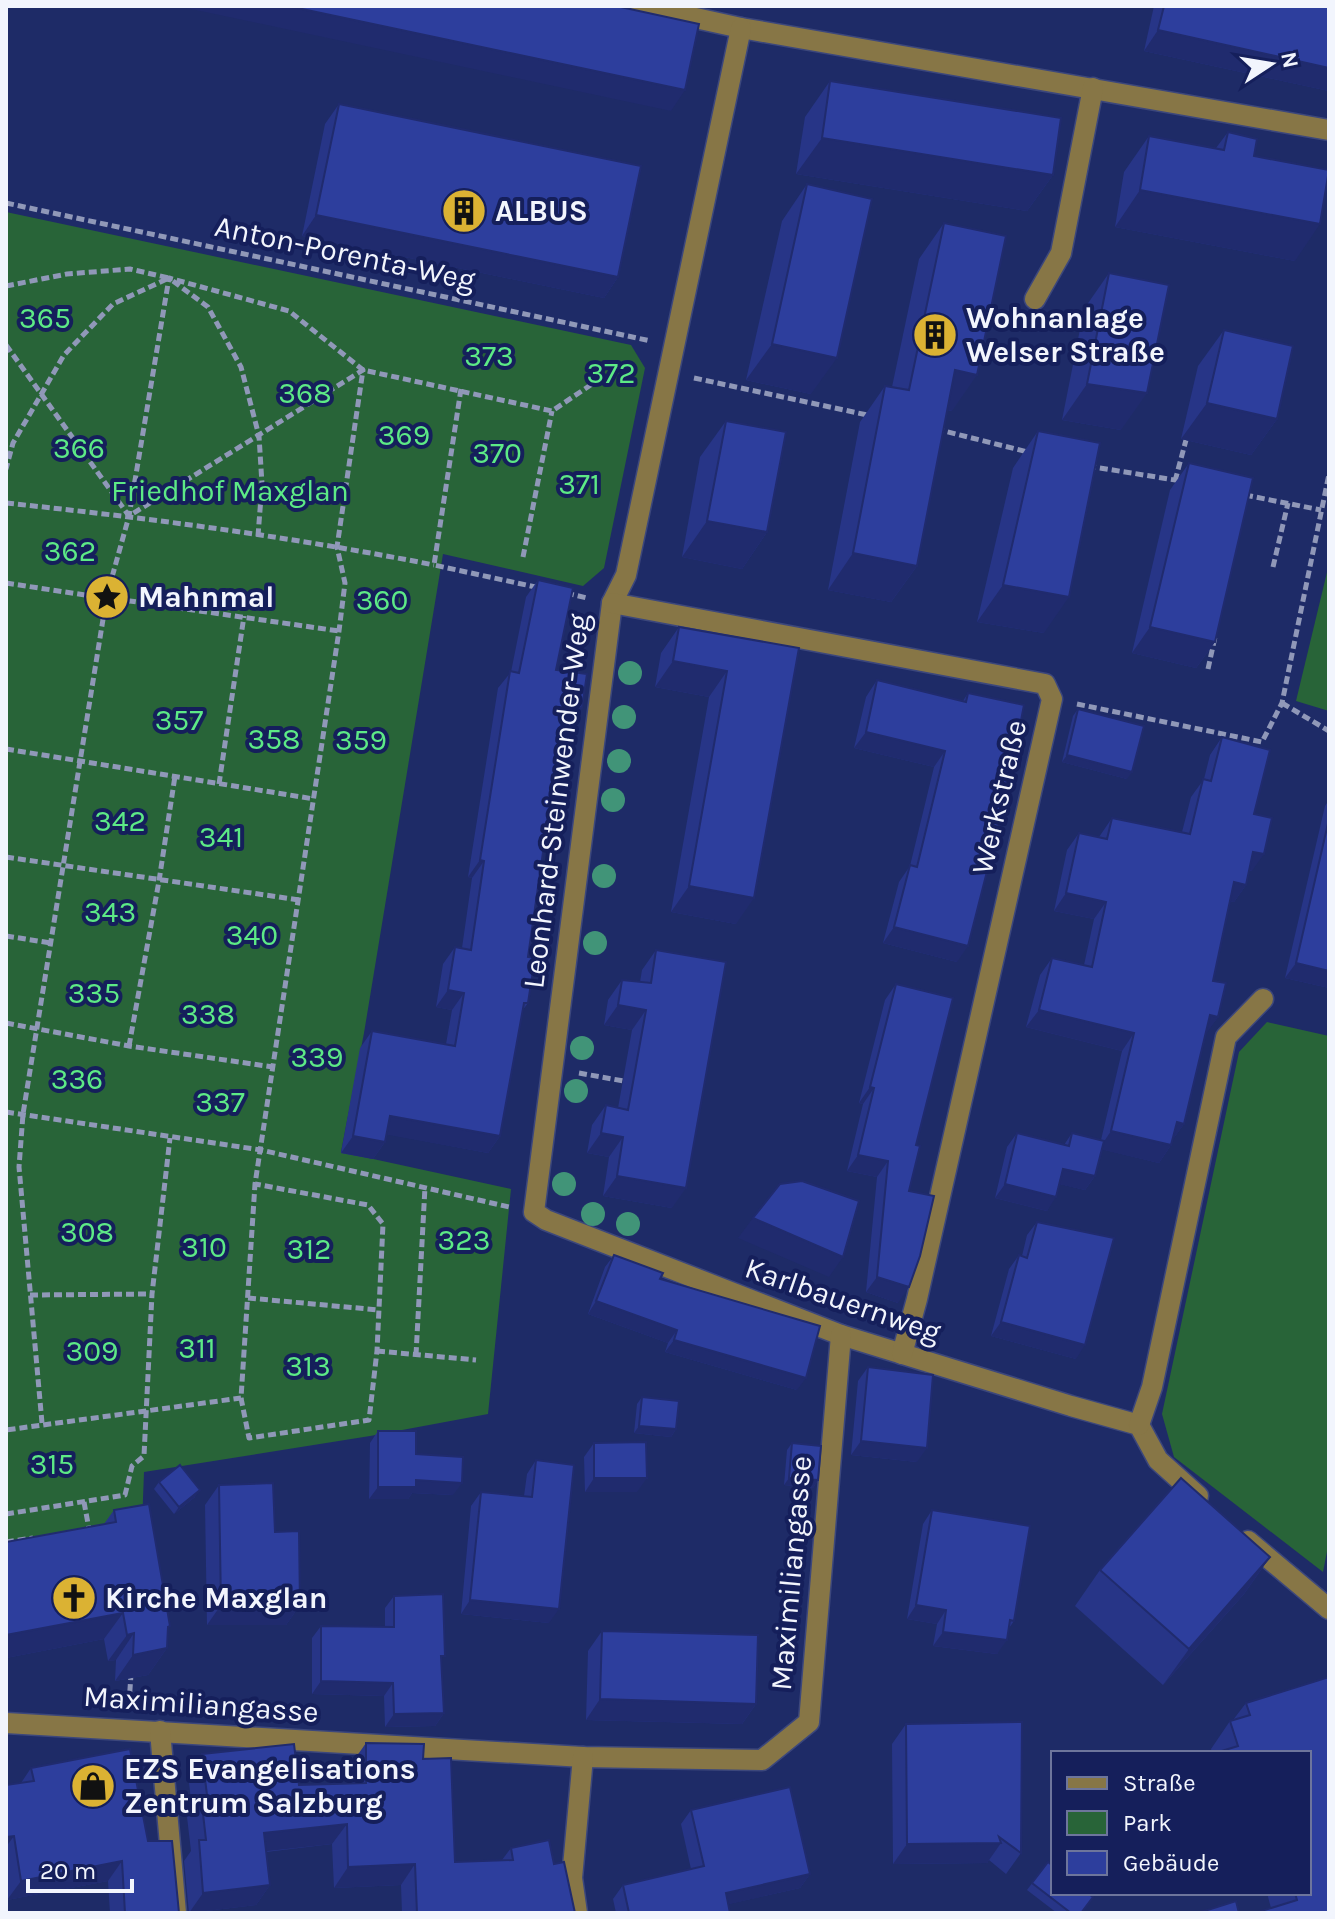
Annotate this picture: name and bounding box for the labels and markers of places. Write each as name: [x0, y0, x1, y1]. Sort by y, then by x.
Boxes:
building icon: ALBUS: [440, 187, 488, 235]
place label: ALBUS: [495, 193, 588, 229]
place label: Wohnanlage Welser Straße: [966, 300, 1165, 370]
building icon: Wohnanlage Welser Straße: [911, 311, 959, 359]
place icon: Mahnmal: [83, 573, 131, 621]
place label: Mahnmal: [138, 579, 274, 615]
church icon: Kirche Maxglan: [50, 1574, 98, 1622]
place label: Kirche Maxglan: [105, 1580, 328, 1616]
place label: EZS Evangelisations Zentrum Salzburg: [124, 1751, 415, 1821]
shop icon: EZS Evangelisations Zentrum Salzburg: [69, 1762, 117, 1810]

